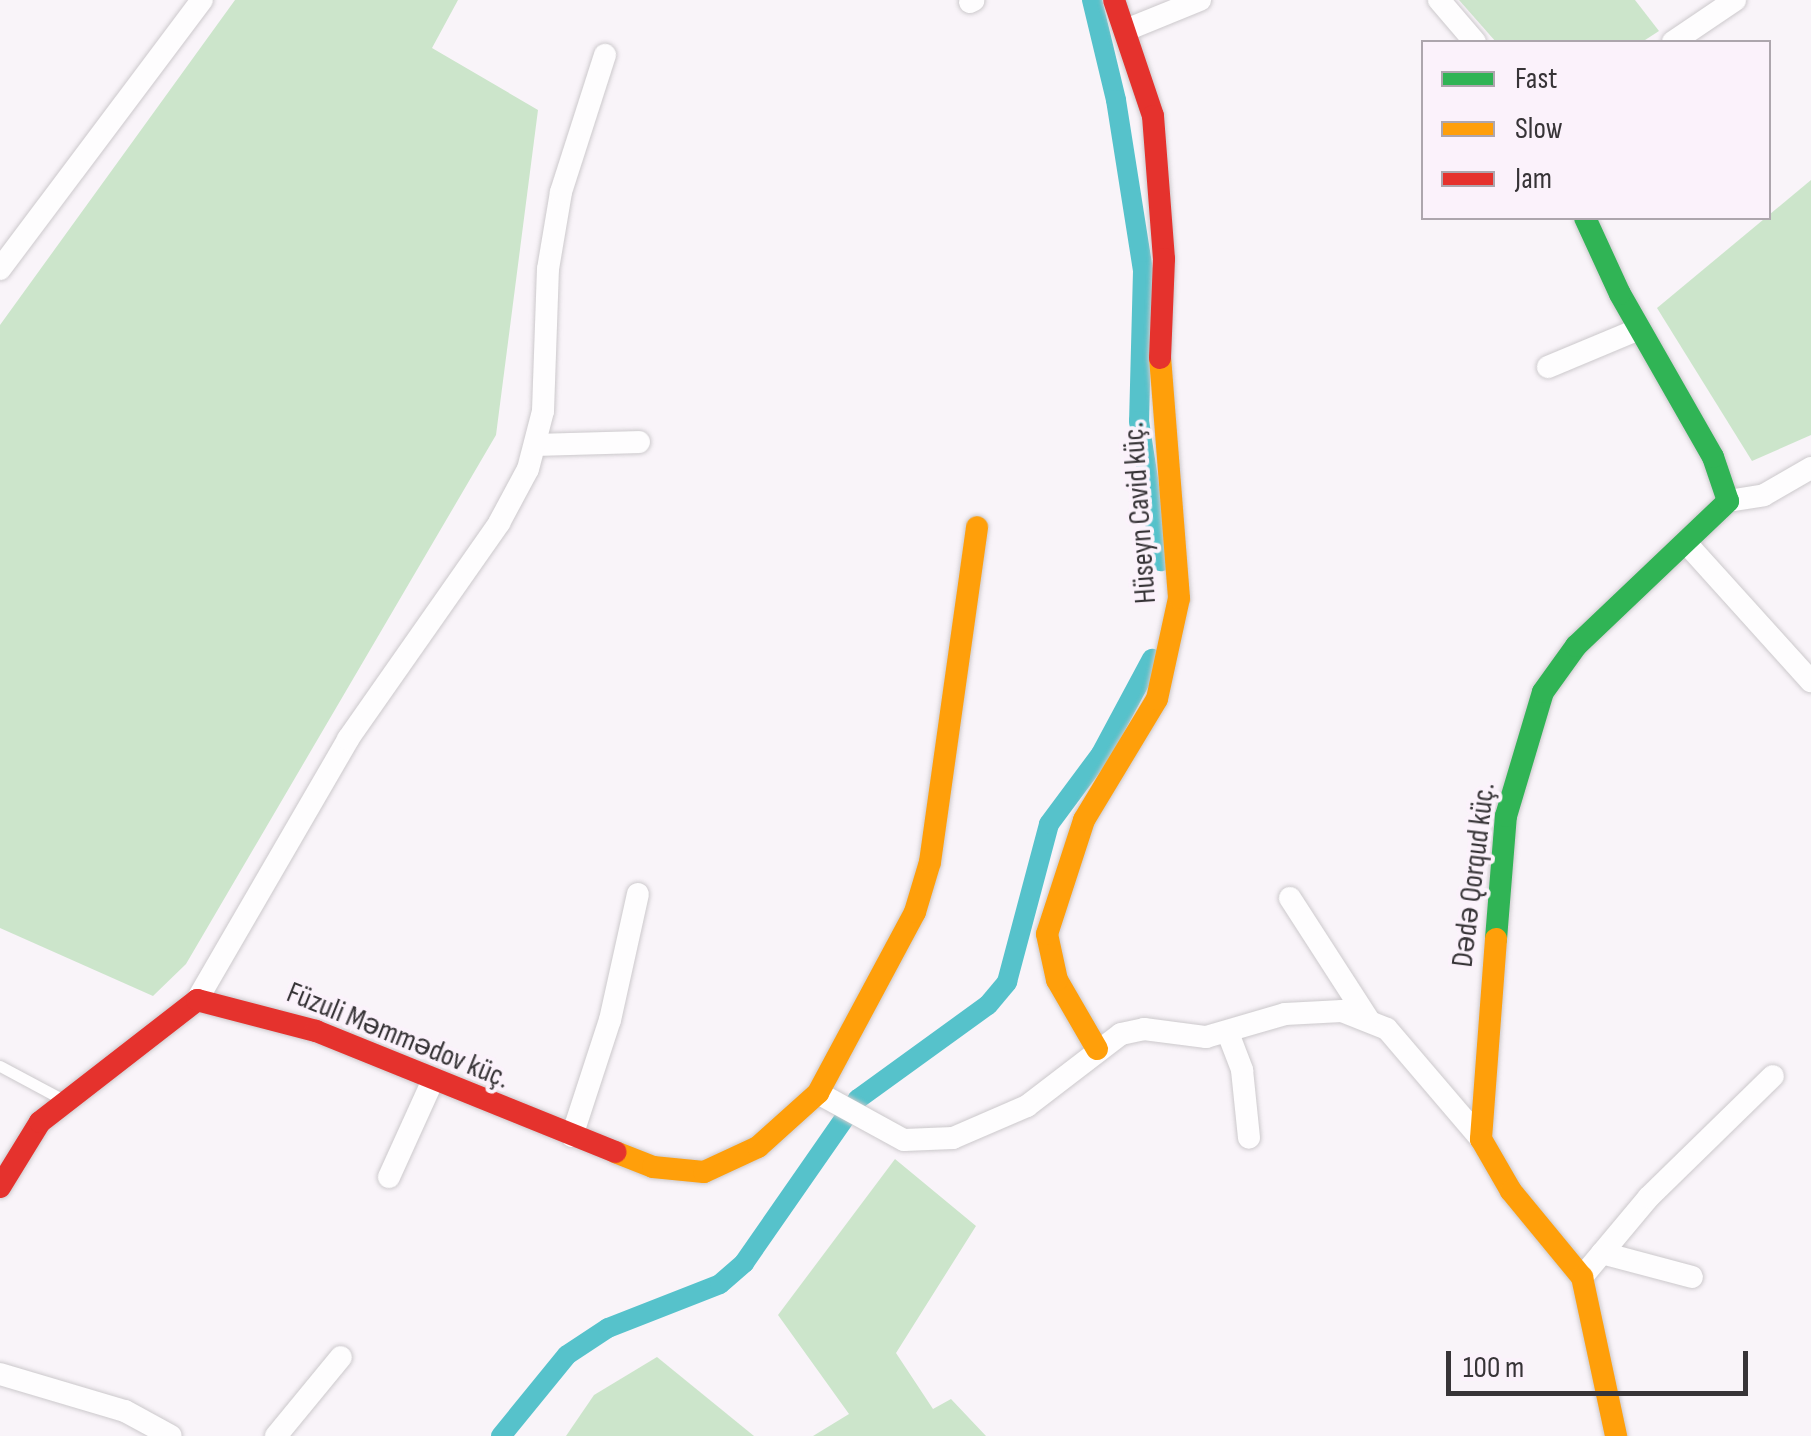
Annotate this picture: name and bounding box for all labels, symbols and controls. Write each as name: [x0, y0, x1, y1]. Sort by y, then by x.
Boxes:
legend: [1421, 40, 1771, 220]
text: Fast: [1515, 61, 1557, 97]
text: Slow: [1515, 111, 1563, 147]
text: Jam: [1515, 161, 1552, 197]
street label: Hüseyn Cavid küç.: [1116, 421, 1164, 605]
street label: Dədə Qorqud küç.: [1445, 781, 1503, 969]
street label: Füzuli Məmmədov küç.: [281, 975, 515, 1097]
scale bar: [1451, 1331, 1754, 1393]
text: 100 m: [1463, 1350, 1524, 1386]

